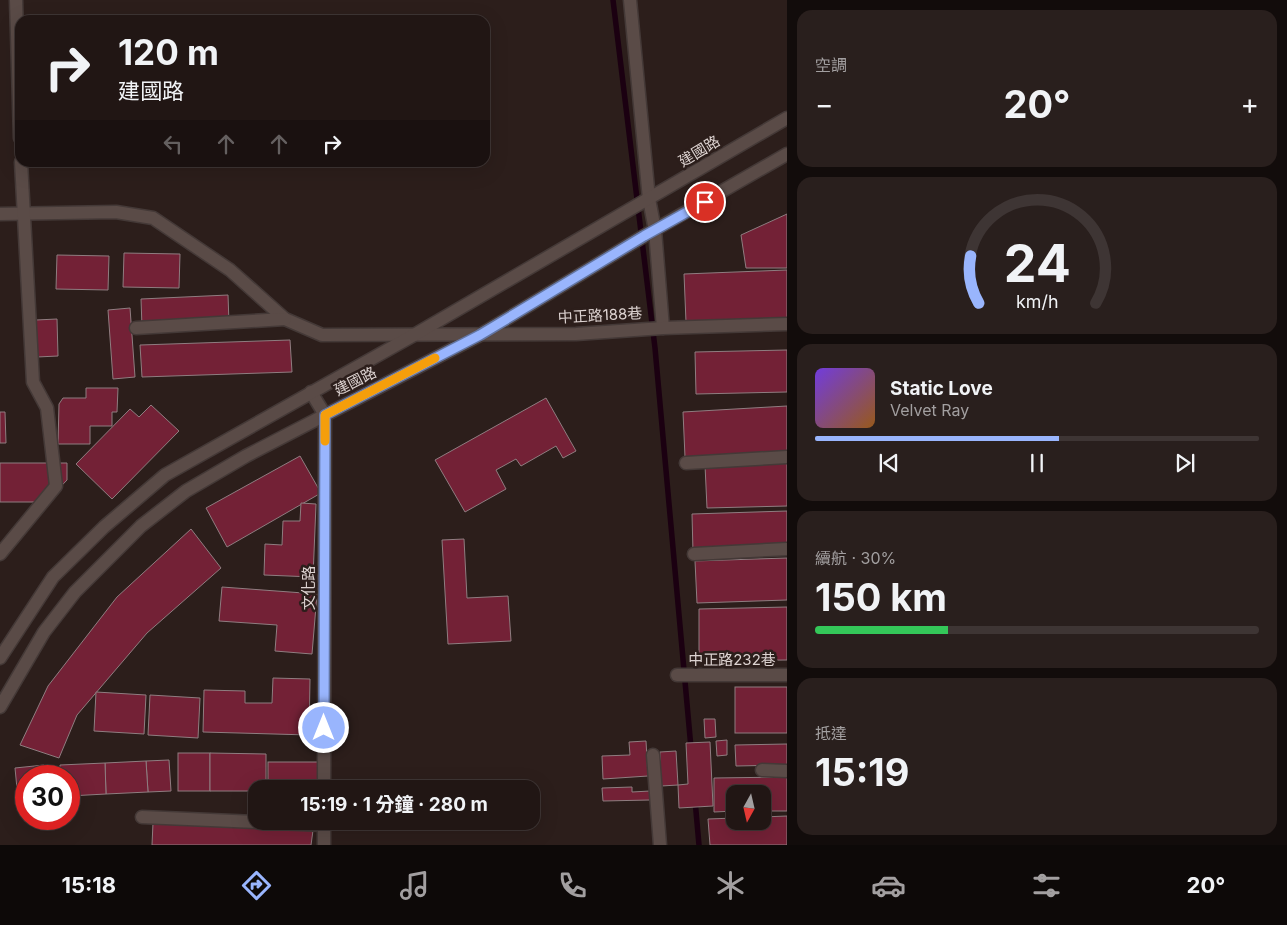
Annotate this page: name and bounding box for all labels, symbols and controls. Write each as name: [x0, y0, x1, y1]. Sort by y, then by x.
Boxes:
text: 120 m: [118, 31, 219, 73]
icon: right: [35, 35, 100, 100]
text: 空調: [815, 55, 847, 75]
text: 建國路: [118, 78, 184, 104]
text: 20°: [1003, 81, 1071, 127]
text: −: [815, 87, 834, 121]
text: +: [1240, 87, 1259, 121]
icon: left: [159, 130, 187, 158]
icon: ahead: [212, 130, 240, 158]
icon: ahead: [265, 130, 293, 158]
icon: right: [318, 130, 346, 158]
street label: 建國路: [675, 131, 723, 171]
pin: [684, 181, 726, 223]
icon: arrive: [691, 188, 719, 216]
text: 24: [1003, 232, 1071, 295]
text: km/h: [1016, 291, 1058, 312]
street label: 中正路188巷: [557, 303, 643, 327]
street label: 建國路: [331, 362, 379, 400]
text: Static Love: [890, 377, 993, 400]
text: Velvet Ray: [890, 400, 969, 420]
icon: previous: [875, 449, 903, 477]
icon: pause: [1023, 449, 1051, 477]
icon: next: [1171, 449, 1199, 477]
text: 續航 · 30%: [815, 548, 896, 568]
street label: 文化路: [299, 565, 318, 611]
text: 150 km: [815, 574, 947, 620]
street label: 中正路232巷: [688, 650, 776, 669]
position arrow: [297, 701, 349, 753]
text: 抵達: [815, 723, 847, 743]
text: 15:19: [815, 749, 909, 795]
speed limit sign: 30: [15, 765, 80, 830]
north arrow: [726, 785, 771, 830]
map controls: [726, 785, 771, 830]
text: 15:19 · 1 分鐘 · 280 m: [300, 793, 488, 816]
icon: directions: [239, 868, 274, 903]
icon: music: [397, 868, 432, 903]
icon: phone: [555, 868, 590, 903]
icon: climate: [713, 868, 748, 903]
icon: car: [871, 868, 906, 903]
icon: filters: [1029, 868, 1064, 903]
text: 15:18: [61, 872, 116, 898]
text: 20°: [1187, 872, 1225, 898]

